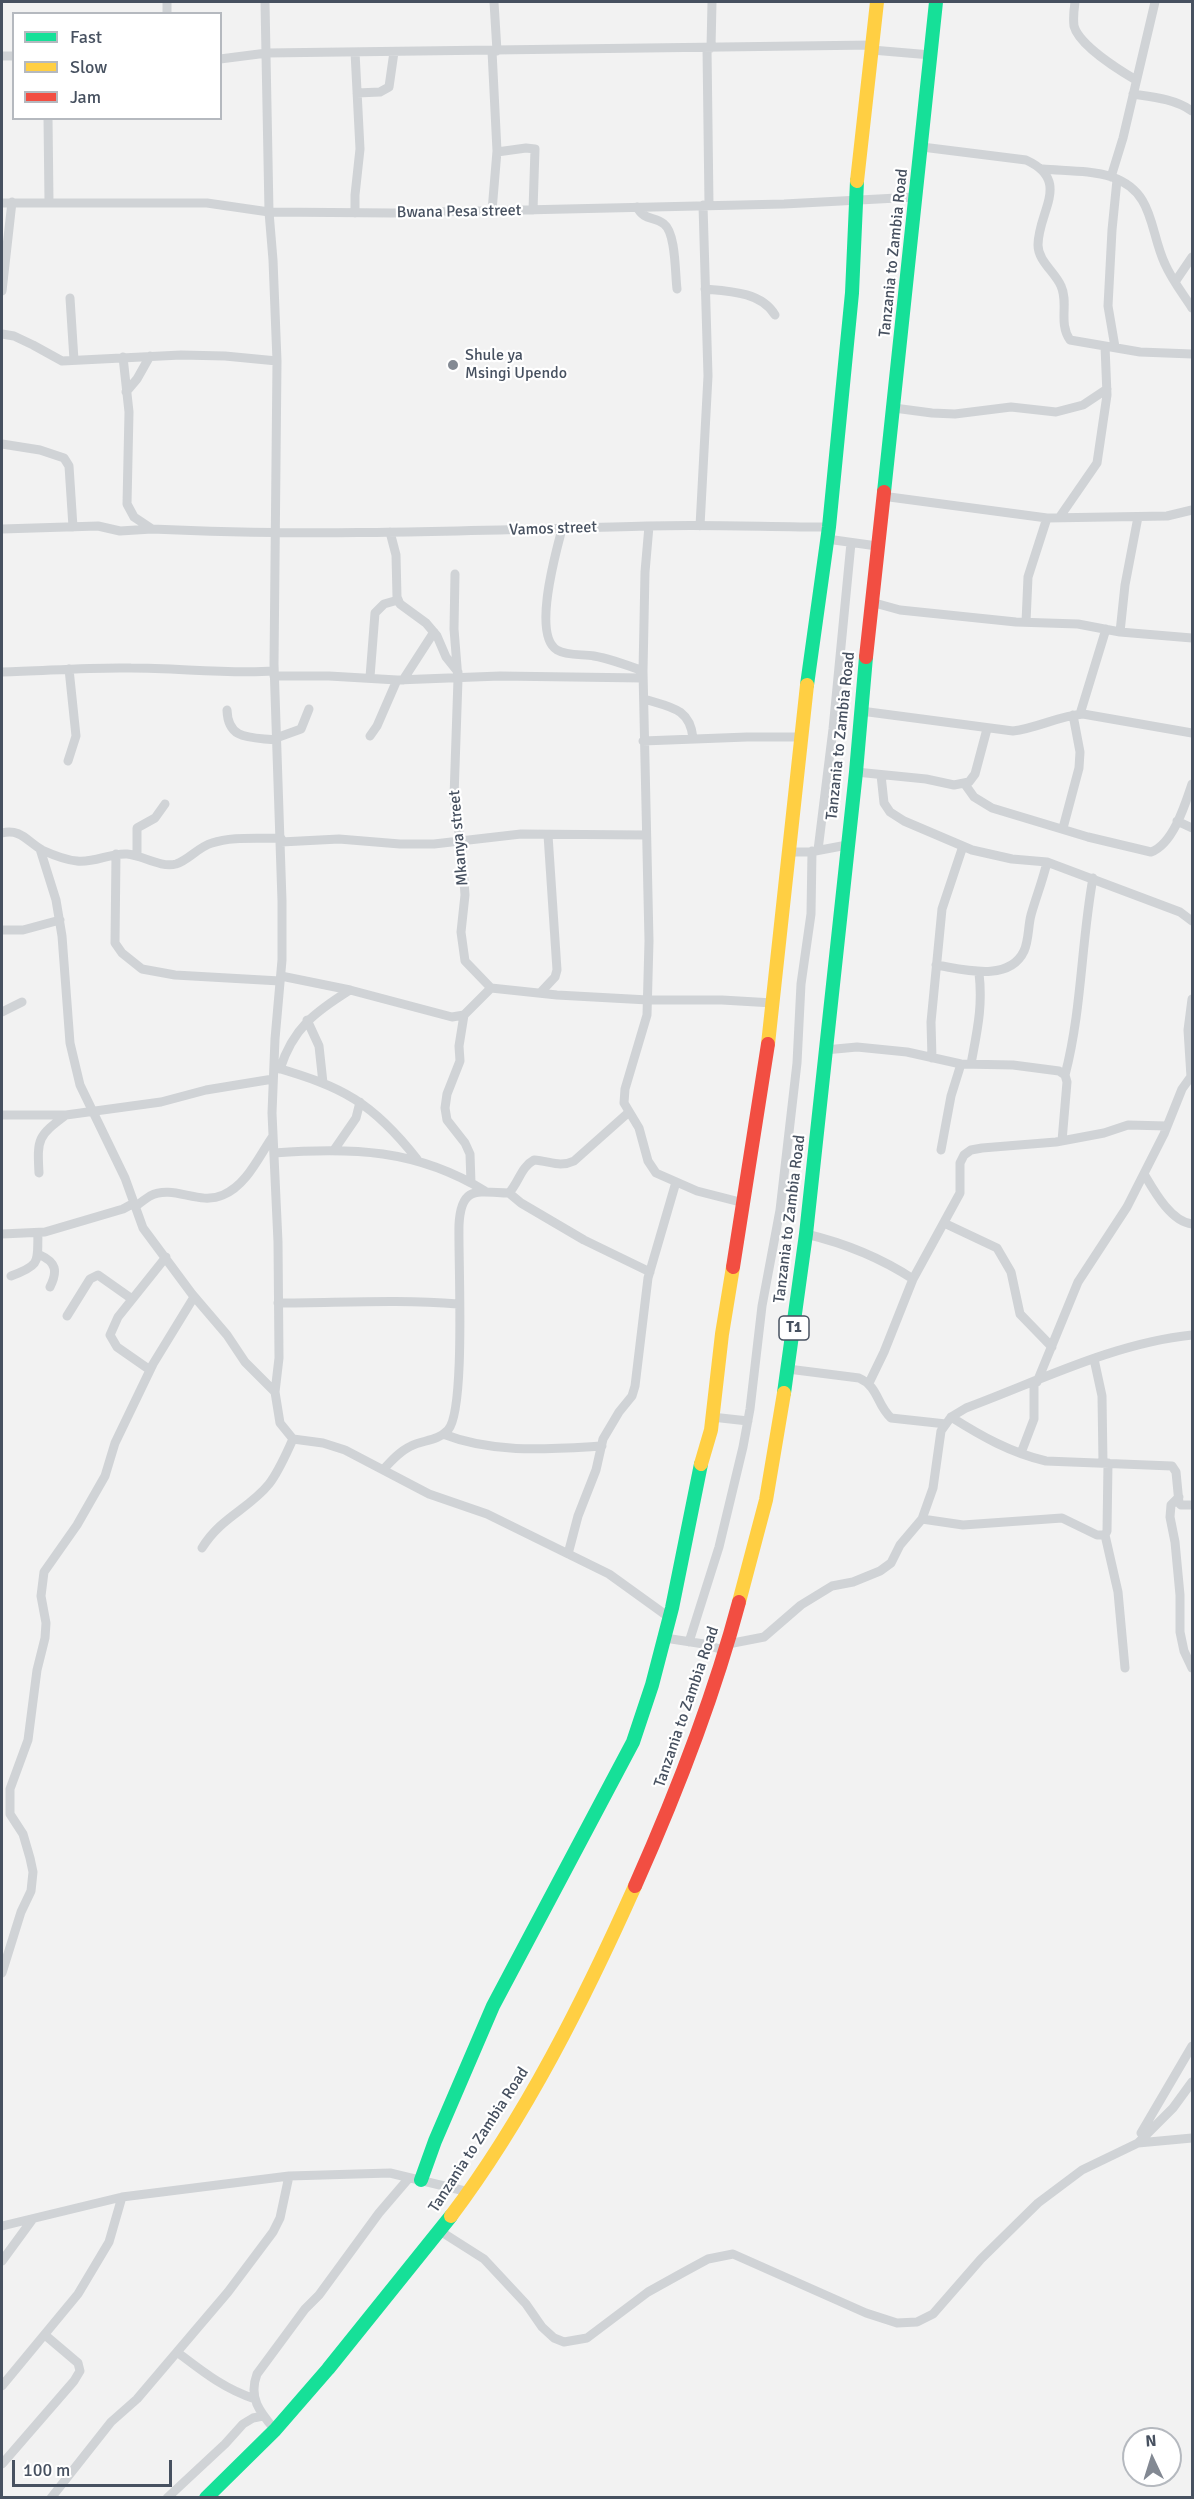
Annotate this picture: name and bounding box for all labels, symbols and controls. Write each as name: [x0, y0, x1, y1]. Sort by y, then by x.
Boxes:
legend: [12, 12, 222, 120]
text: Fast: [70, 26, 102, 48]
text: Slow: [70, 56, 107, 78]
text: Jam: [70, 86, 101, 108]
street label: Tanzania to Zambia Road: [876, 168, 912, 338]
street label: Bwana Pesa street: [397, 201, 521, 223]
place label: Shule ya Msingi Upendo: [465, 346, 567, 384]
marker: Shule ya Msingi Upendo: [446, 358, 460, 372]
street label: Vamos street: [509, 518, 597, 540]
street label: Tanzania to Zambia Road: [823, 651, 859, 821]
street label: Mkanya street: [445, 789, 473, 887]
street label: Tanzania to Zambia Road: [770, 1134, 810, 1304]
road number: T1: [779, 1316, 809, 1340]
street label: Tanzania to Zambia Road: [650, 1624, 724, 1790]
street label: Tanzania to Zambia Road: [425, 2064, 533, 2216]
north arrow: [1122, 2427, 1182, 2487]
text: N: [1145, 2431, 1157, 2451]
scale bar: [15, 2448, 176, 2486]
text: 100 m: [23, 2459, 70, 2481]

